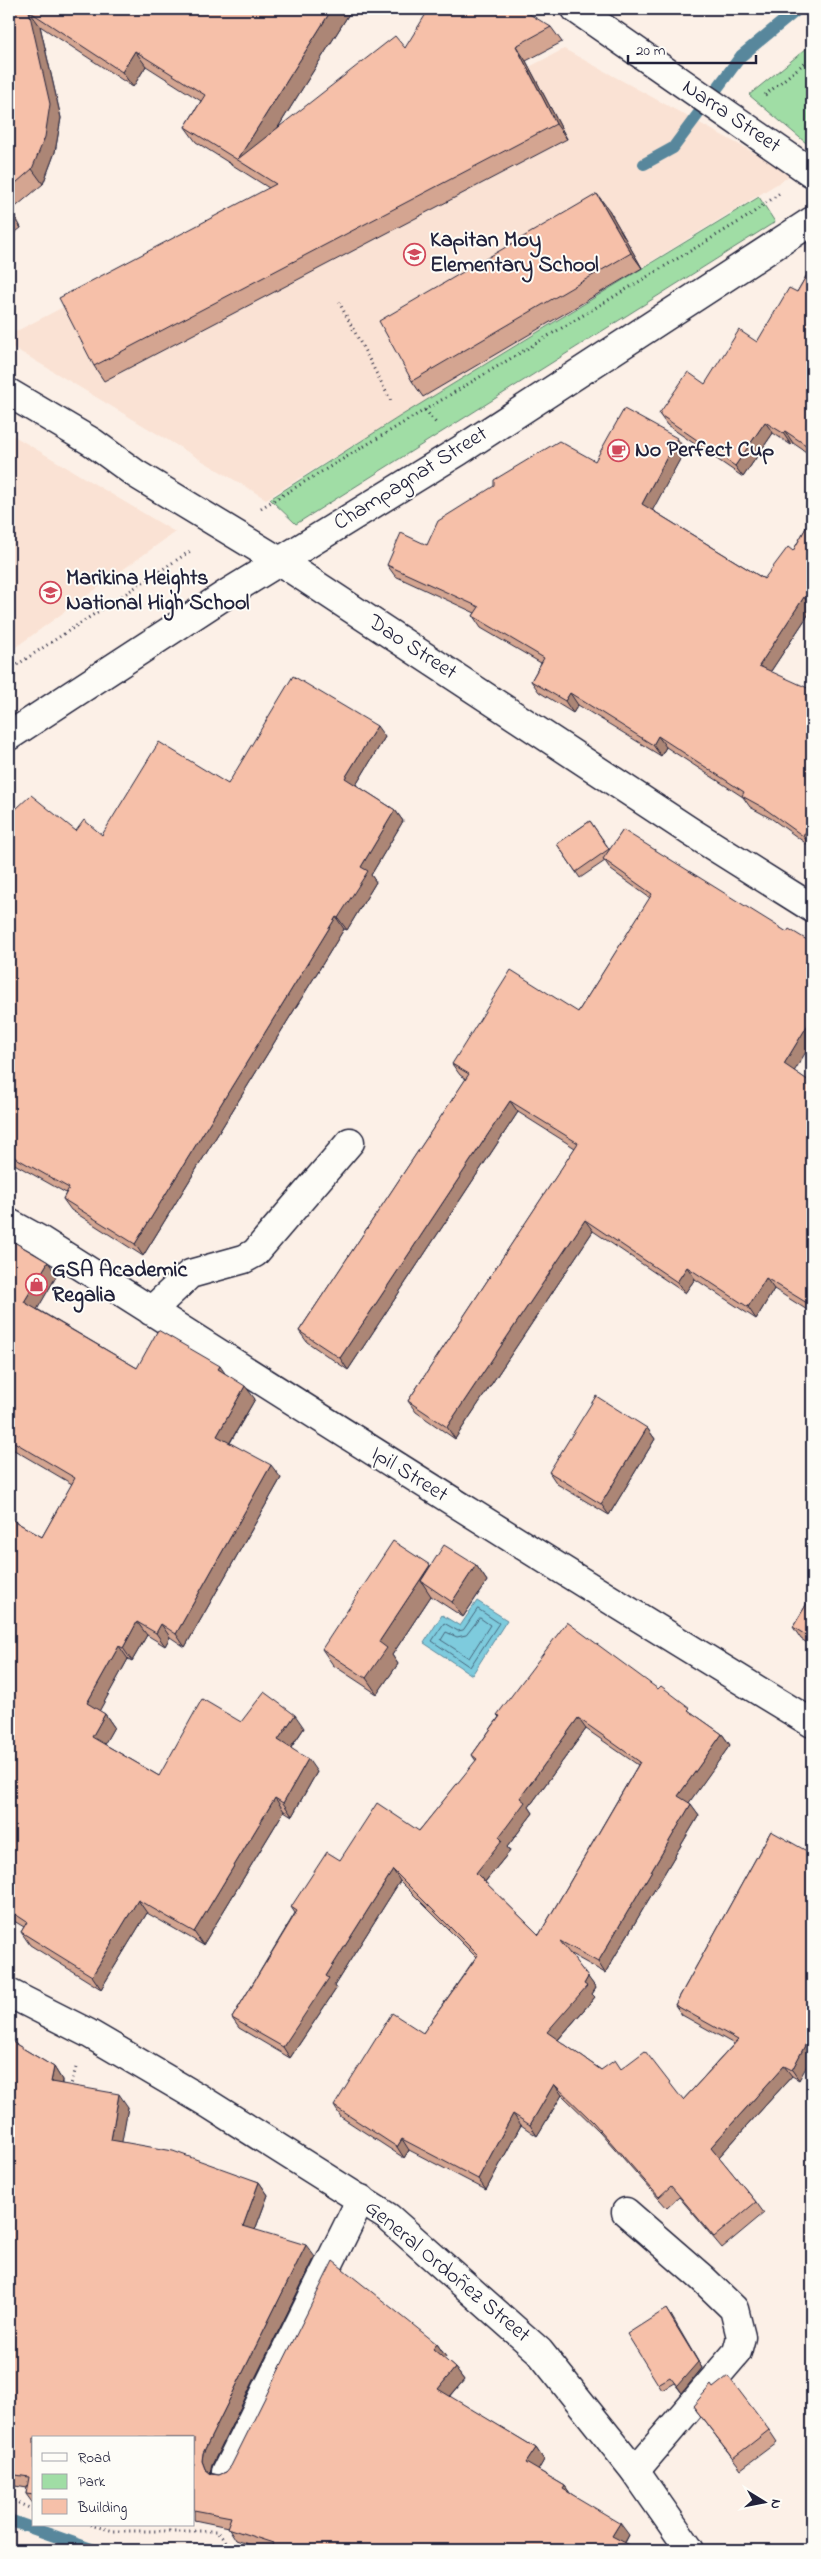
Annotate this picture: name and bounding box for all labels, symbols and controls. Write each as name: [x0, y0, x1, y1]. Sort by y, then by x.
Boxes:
scale bar: [628, 32, 756, 64]
text: 20 m: [636, 40, 666, 62]
street label: Narra Street: [675, 72, 787, 162]
place label: Kapitan Moy Elementary School: [430, 225, 599, 283]
school or university icon: Kapitan Moy Elementary School: [402, 242, 426, 266]
street label: Champagnat Street: [328, 418, 495, 540]
place label: No Perfect Cup: [635, 435, 774, 467]
cafe icon: No Perfect Cup: [607, 439, 631, 463]
place label: Marikina Heights National High School: [66, 563, 250, 621]
school or university icon: Marikina Heights National High School: [38, 580, 62, 604]
street label: Dao Street: [360, 607, 463, 689]
place label: GSA Academic Regalia: [52, 1255, 188, 1313]
shop icon: GSA Academic Regalia: [24, 1272, 48, 1296]
street label: Ipil Street: [364, 1439, 454, 1512]
street label: General Ordoñez Street: [357, 2193, 537, 2352]
legend: [32, 2436, 195, 2526]
text: Road: [78, 2447, 111, 2469]
text: Park: [78, 2471, 106, 2493]
north arrow: [738, 2476, 788, 2526]
text: Building: [77, 2497, 127, 2520]
text: N: [764, 2498, 786, 2510]

